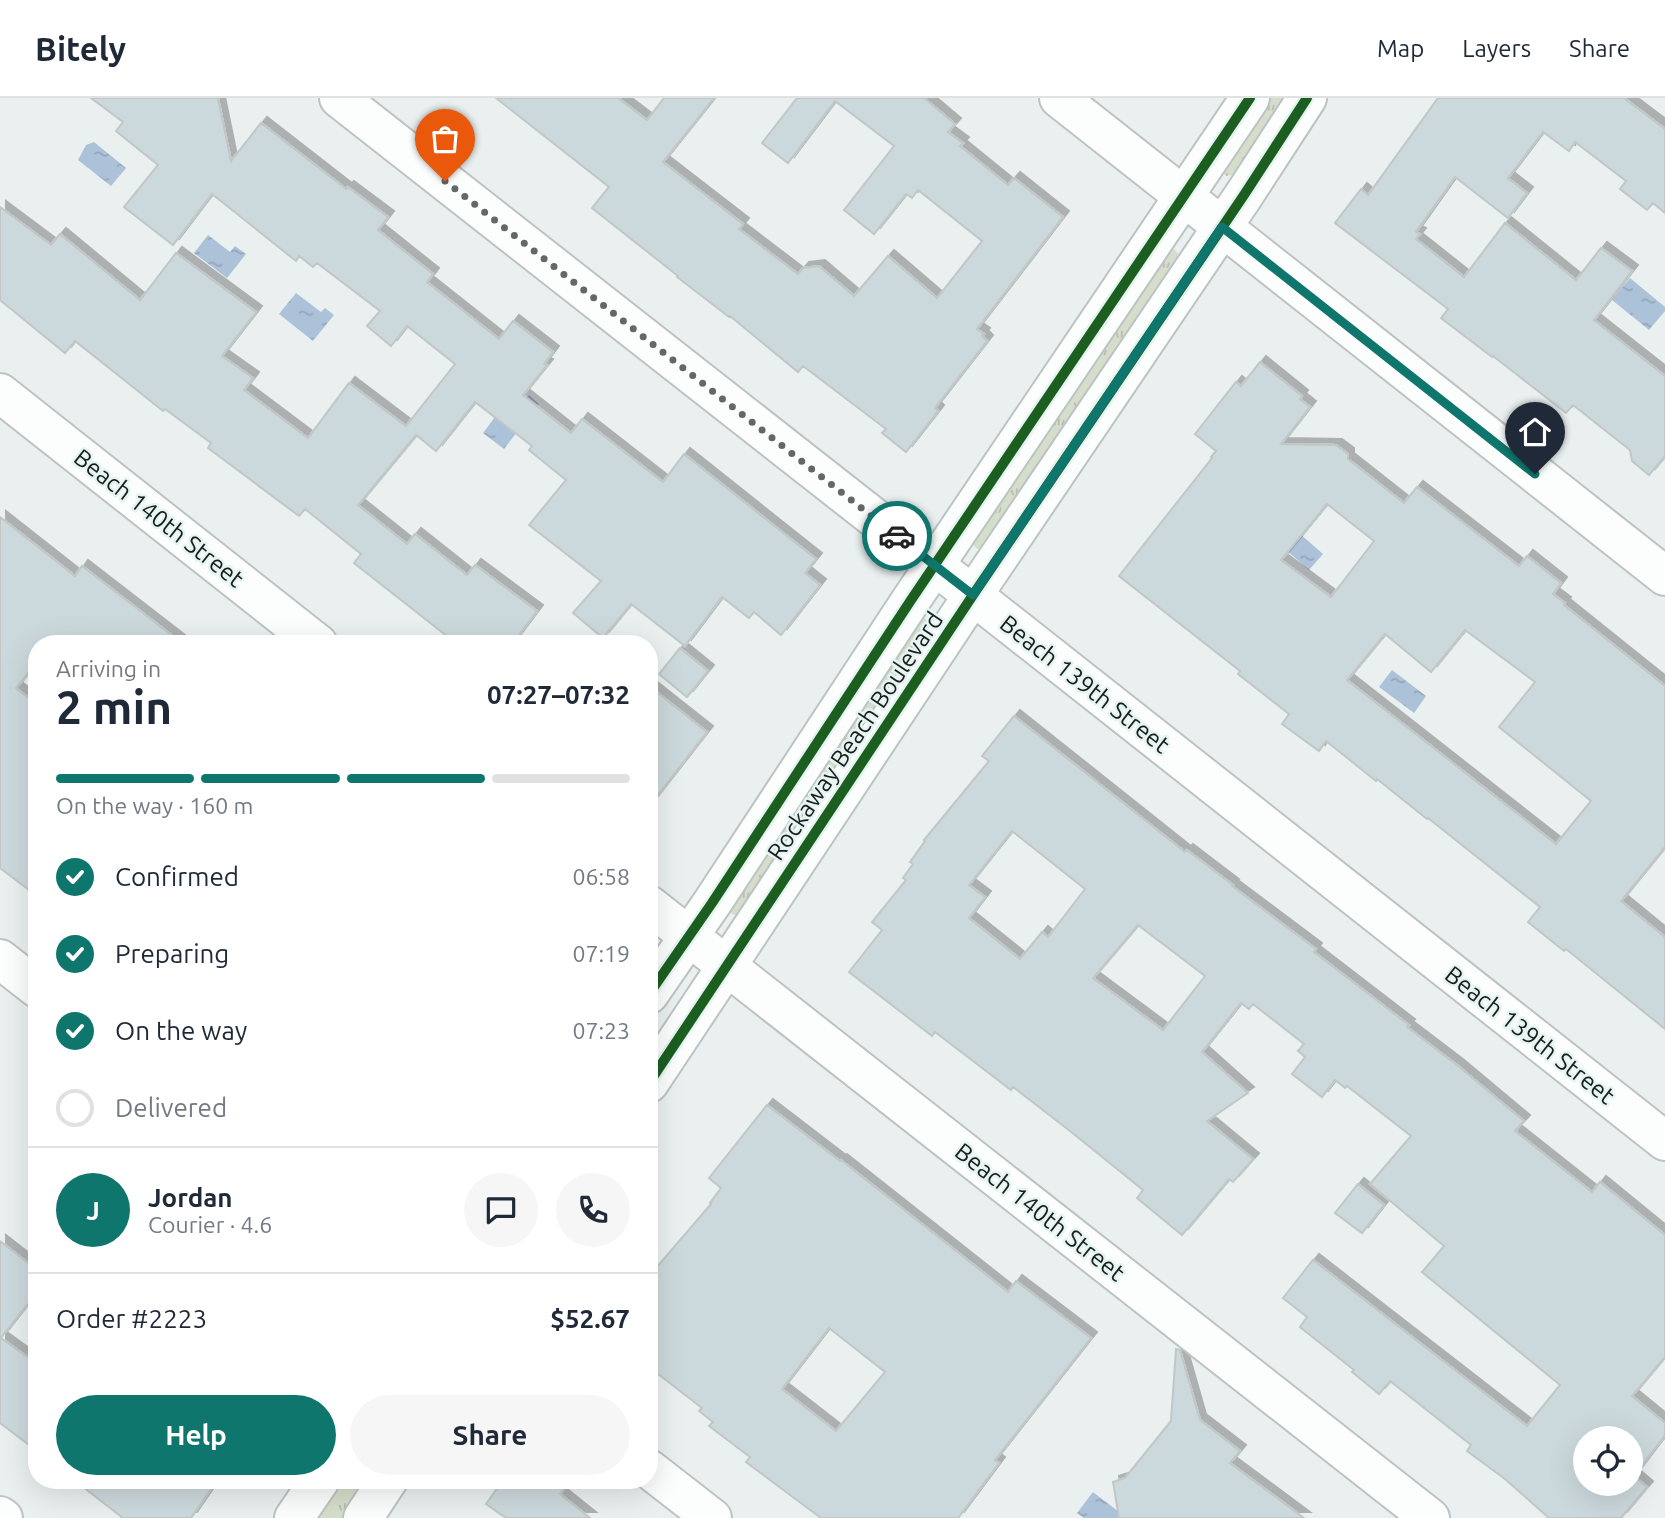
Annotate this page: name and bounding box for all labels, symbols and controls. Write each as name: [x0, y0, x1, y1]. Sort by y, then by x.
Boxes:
text: Bitely: [35, 30, 126, 67]
text: Map: [1377, 35, 1424, 62]
text: Layers: [1462, 35, 1531, 62]
text: Share: [1569, 35, 1630, 62]
pin: [415, 109, 475, 181]
icon: bag: [426, 120, 464, 158]
pin: [1505, 402, 1565, 474]
icon: home: [1516, 413, 1554, 451]
street label: Beach 140th Street: [69, 444, 249, 593]
courier: [862, 501, 932, 571]
icon: car: [878, 517, 916, 555]
street label: Rockaway Beach Boulevard: [762, 607, 948, 865]
street label: Beach 139th Street: [995, 610, 1175, 759]
text: Arriving in: [56, 656, 161, 681]
text: 07:27–07:32: [487, 680, 630, 709]
text: 2 min: [56, 681, 172, 733]
text: On the way · 160 m: [56, 793, 253, 818]
icon: check: [56, 858, 94, 896]
text: Confirmed: [115, 862, 239, 891]
text: 06:58: [572, 864, 630, 889]
icon: check: [56, 935, 94, 973]
text: Preparing: [115, 939, 229, 968]
text: 07:19: [572, 941, 630, 966]
street label: Beach 139th Street: [1440, 961, 1620, 1110]
icon: check: [56, 1012, 94, 1050]
text: On the way: [115, 1016, 247, 1045]
text: 07:23: [572, 1018, 630, 1043]
text: Delivered: [115, 1093, 227, 1122]
street label: Beach 140th Street: [950, 1138, 1130, 1287]
button: chat: [464, 1173, 538, 1247]
button: phone: [556, 1173, 630, 1247]
text: Jordan: [148, 1183, 233, 1212]
text: J: [86, 1196, 100, 1225]
text: Courier · 4.6: [148, 1212, 272, 1237]
text: Order #2223: [56, 1304, 207, 1333]
text: $52.67: [550, 1304, 630, 1333]
button: Help: [56, 1395, 336, 1475]
button: Share: [350, 1395, 630, 1475]
map controls: [1573, 1426, 1643, 1496]
button: locate: [1573, 1426, 1643, 1496]

